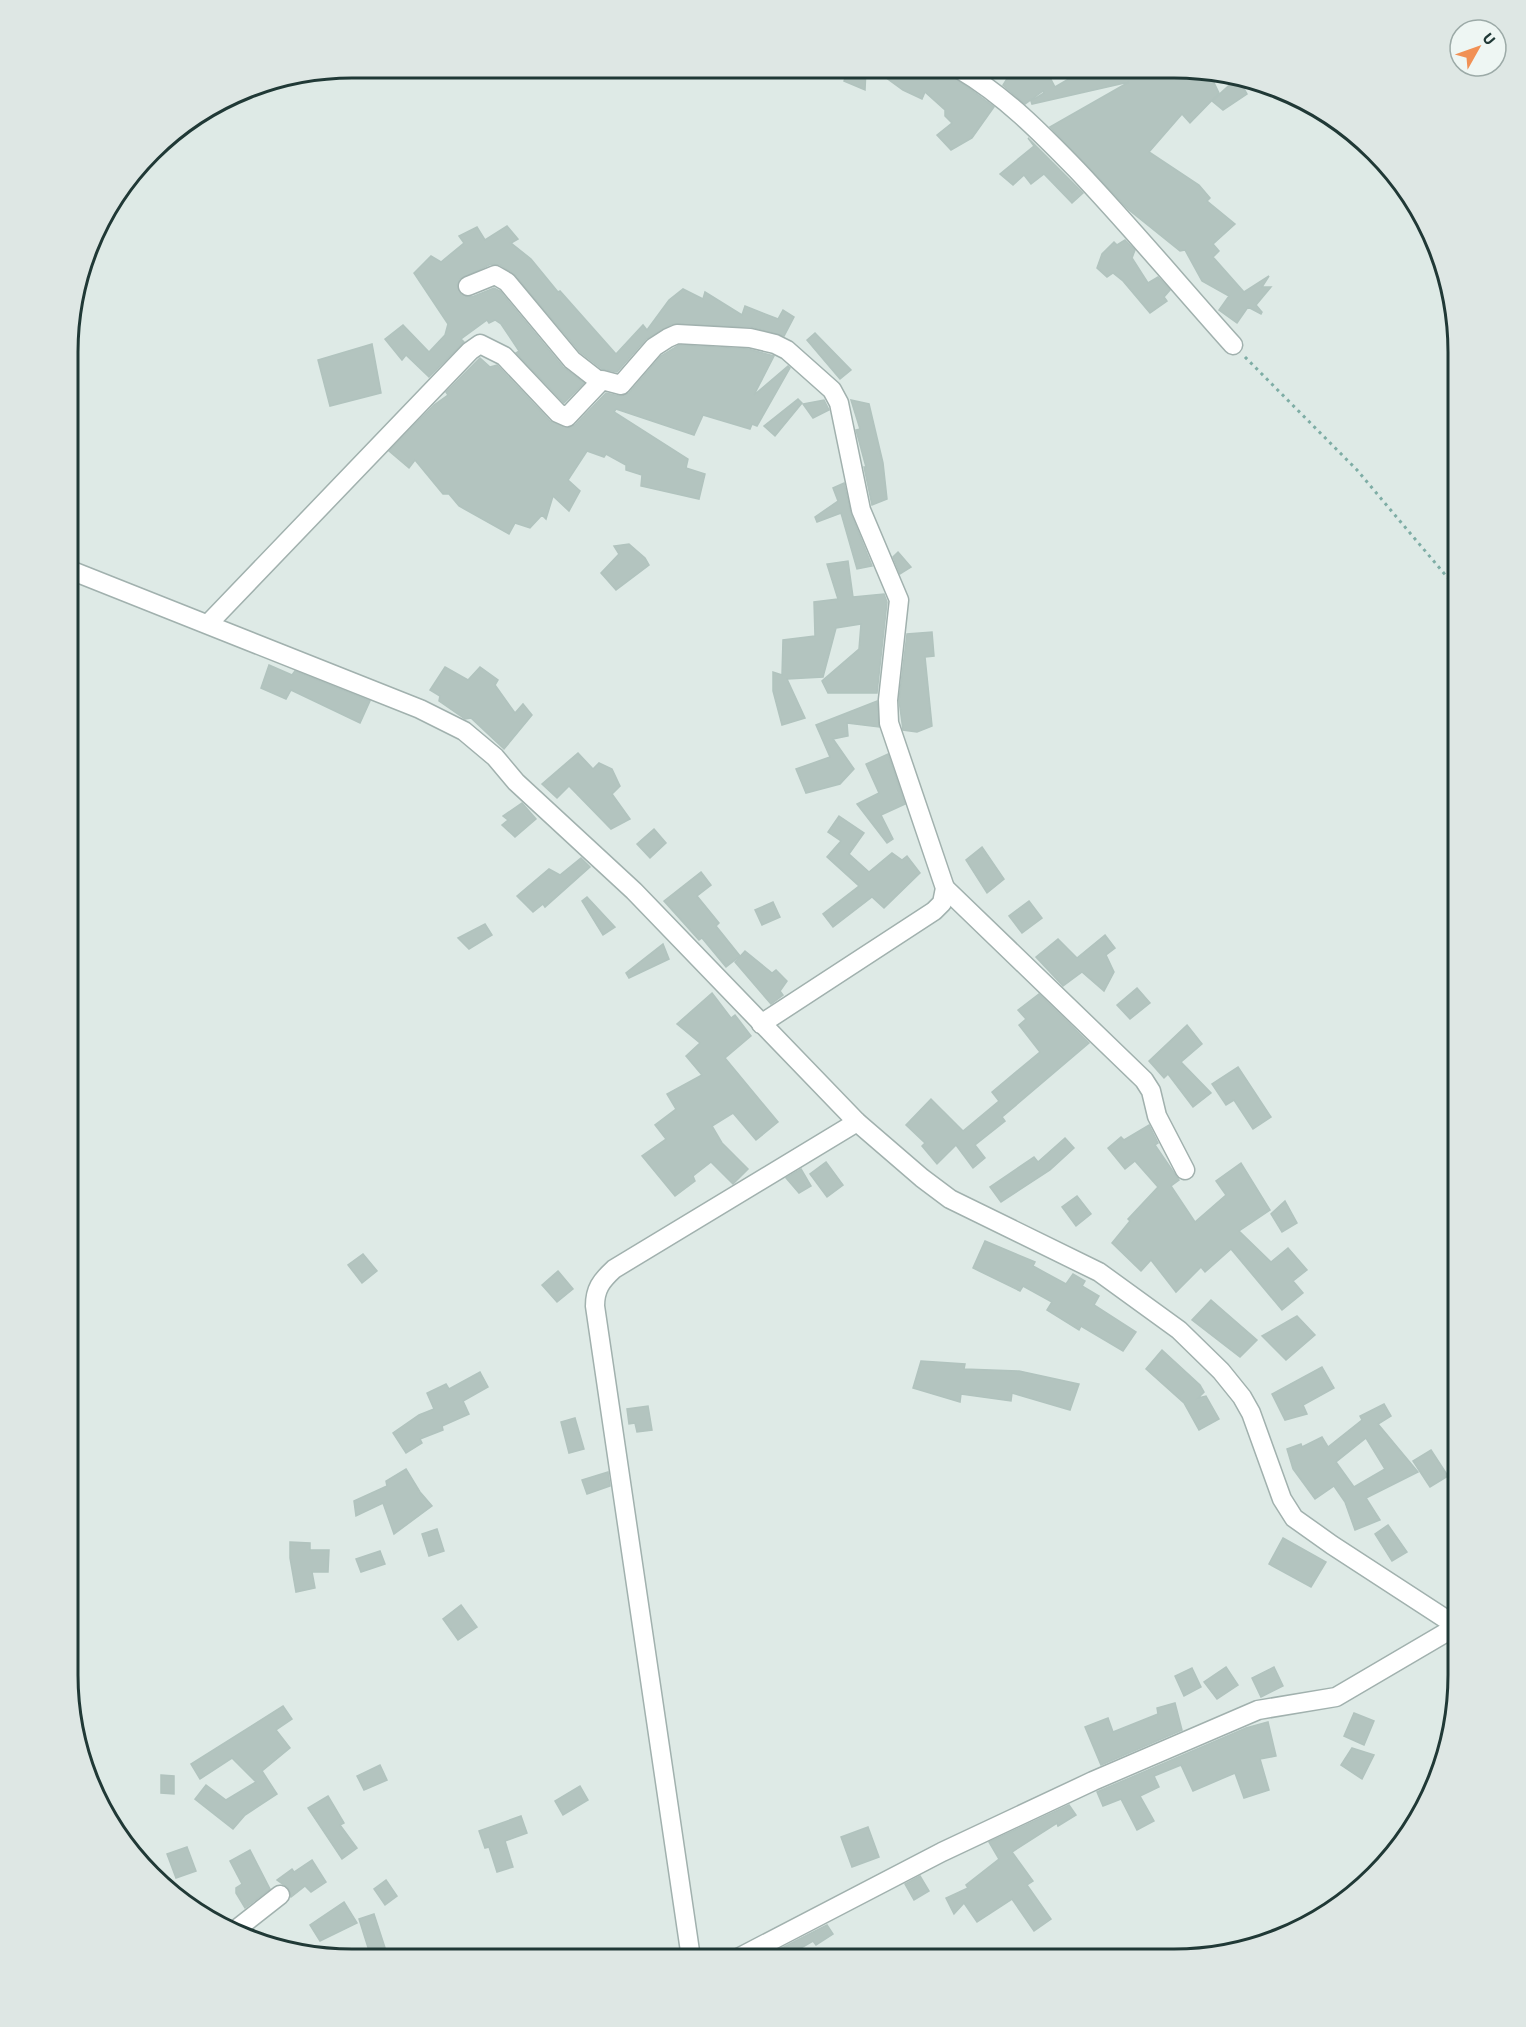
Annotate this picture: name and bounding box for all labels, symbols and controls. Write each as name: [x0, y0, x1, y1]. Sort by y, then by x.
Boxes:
north arrow: [1448, 18, 1508, 78]
text: U: [1477, 28, 1501, 50]

